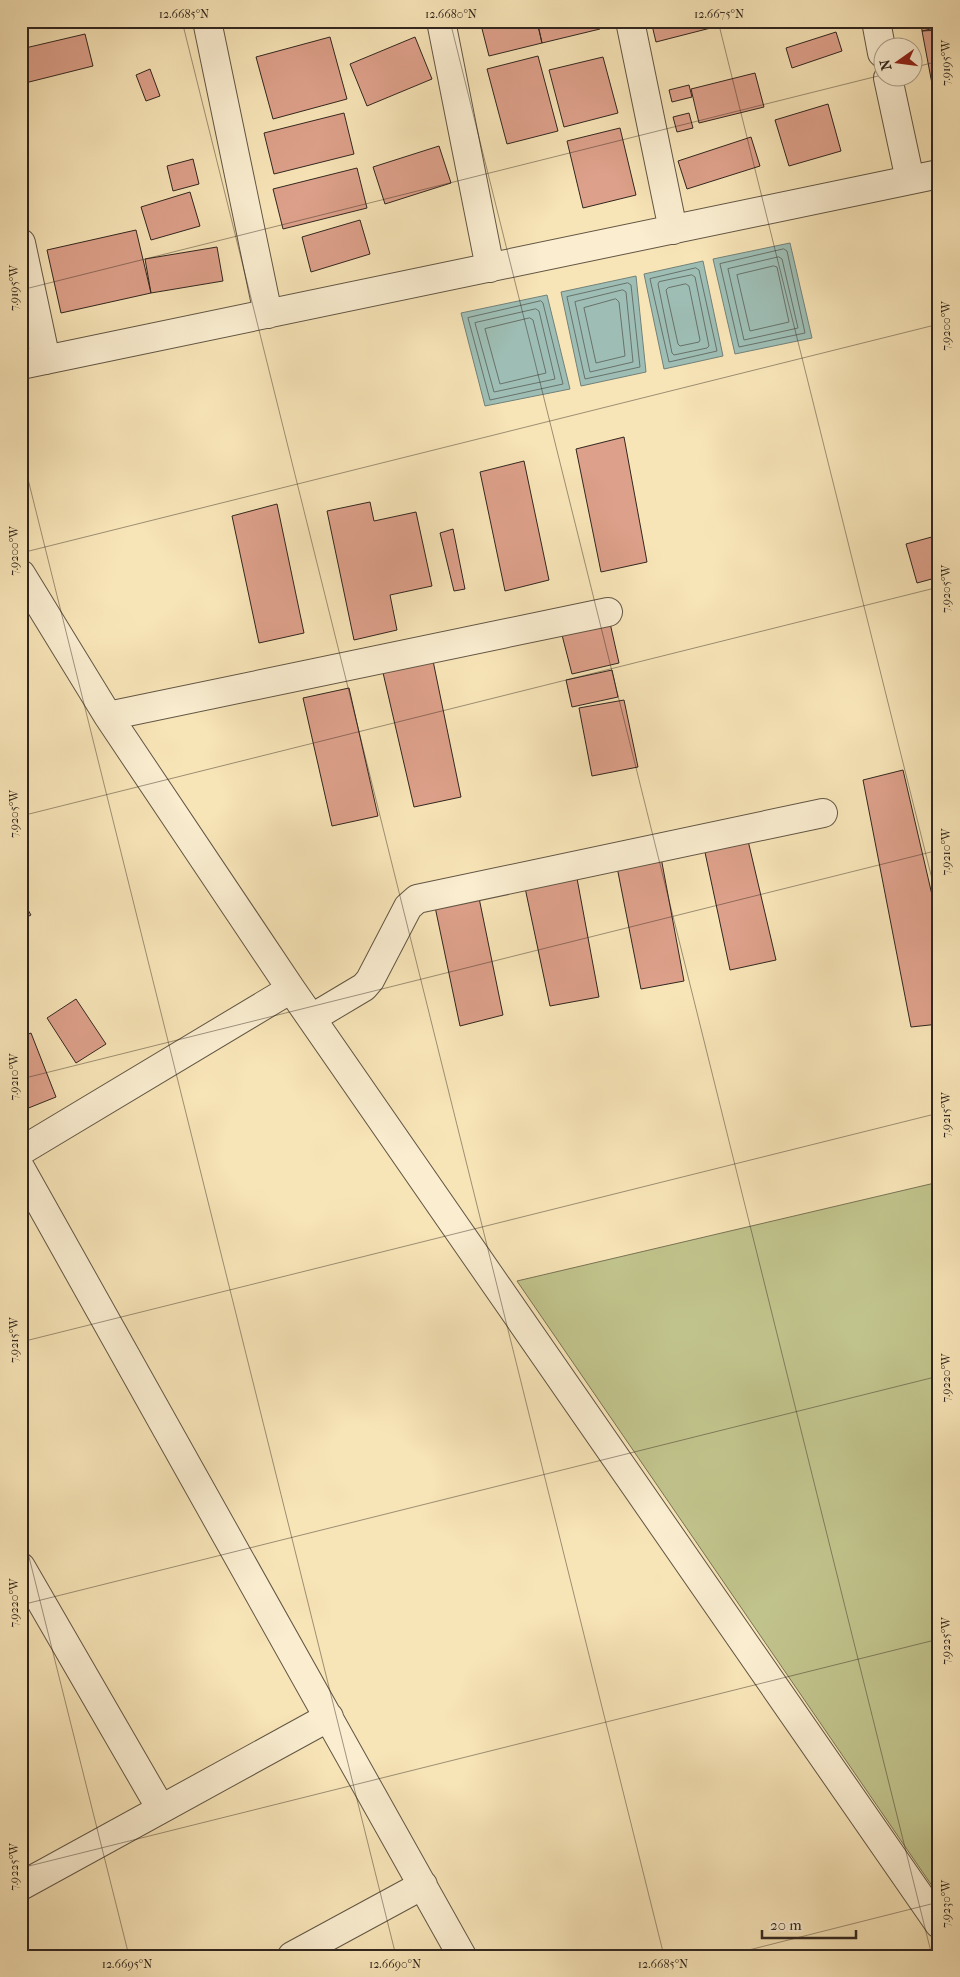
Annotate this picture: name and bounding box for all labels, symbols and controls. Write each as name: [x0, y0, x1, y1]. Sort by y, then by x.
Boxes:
text: 12.6685°N: [159, 7, 209, 21]
text: 12.6680°N: [425, 7, 477, 21]
text: 12.6675°N: [694, 7, 744, 21]
north arrow: [872, 38, 922, 88]
text: 7.9195°W: [939, 39, 953, 86]
text: N: [876, 57, 895, 72]
text: 7.9195°W: [7, 264, 21, 311]
text: 7.9200°W: [939, 300, 953, 351]
text: 7.9200°W: [7, 525, 21, 576]
text: 7.9205°W: [939, 564, 953, 613]
text: 7.9205°W: [7, 789, 21, 838]
text: 7.9210°W: [939, 827, 953, 876]
text: 7.9210°W: [7, 1052, 21, 1101]
text: 7.9215°W: [939, 1091, 953, 1138]
text: 7.9215°W: [7, 1316, 21, 1363]
text: 7.9220°W: [939, 1352, 953, 1403]
text: 7.9220°W: [7, 1577, 21, 1628]
text: 7.9225°W: [939, 1616, 953, 1665]
text: 7.9225°W: [7, 1842, 21, 1891]
text: 7.9230°W: [939, 1879, 953, 1928]
scale bar: [762, 1907, 856, 1939]
text: 20 m: [770, 1916, 802, 1934]
text: 12.6695°N: [102, 1957, 152, 1971]
text: 12.6690°N: [369, 1957, 421, 1971]
text: 12.6685°N: [638, 1957, 688, 1971]

